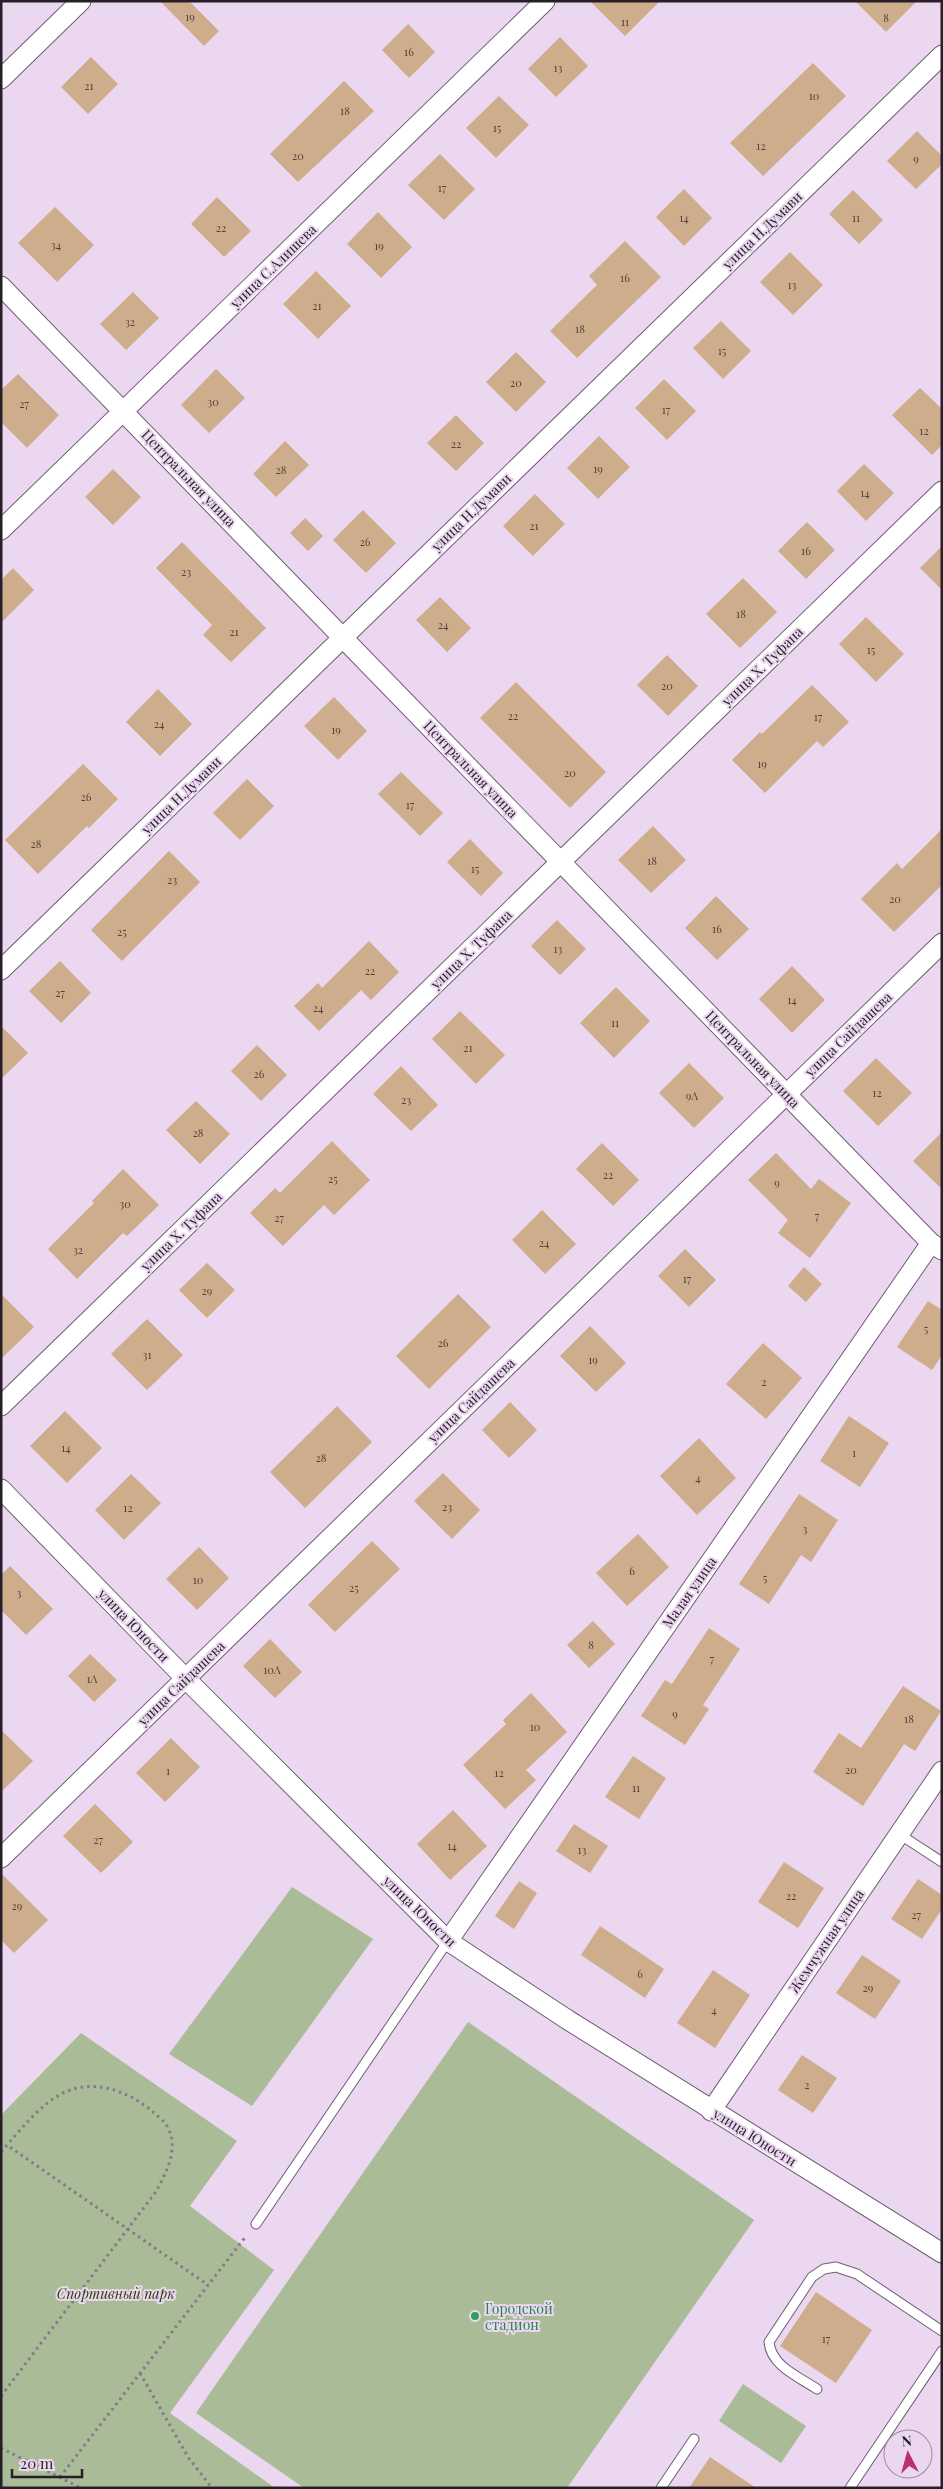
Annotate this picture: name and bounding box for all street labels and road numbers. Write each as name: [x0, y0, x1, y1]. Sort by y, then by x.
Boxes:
street label: улица Н.Думави: [717, 187, 806, 274]
street label: улица С.Алишева: [225, 220, 320, 313]
street label: Центральная улица: [138, 425, 240, 531]
street label: улица Н.Думави: [426, 469, 515, 556]
street label: улица Х. Туфана: [716, 622, 807, 710]
street label: Центральная улица: [420, 716, 522, 822]
street label: улица Н.Думави: [136, 752, 225, 839]
street label: улица Х. Туфана: [425, 905, 516, 993]
street label: улица Сайдашева: [800, 987, 896, 1081]
street label: Центральная улица: [702, 1006, 804, 1112]
street label: улица Х. Туфана: [135, 1187, 226, 1275]
street label: улица Сайдашева: [423, 1353, 519, 1447]
street label: Малая улица: [657, 1553, 721, 1631]
street label: улица Юности: [93, 1584, 174, 1666]
street label: улица Сайдашева: [133, 1636, 229, 1730]
street label: улица Юности: [379, 1870, 461, 1951]
street label: Жемчужная улица: [784, 1885, 868, 1997]
street label: улица Юности: [709, 2103, 801, 2170]

